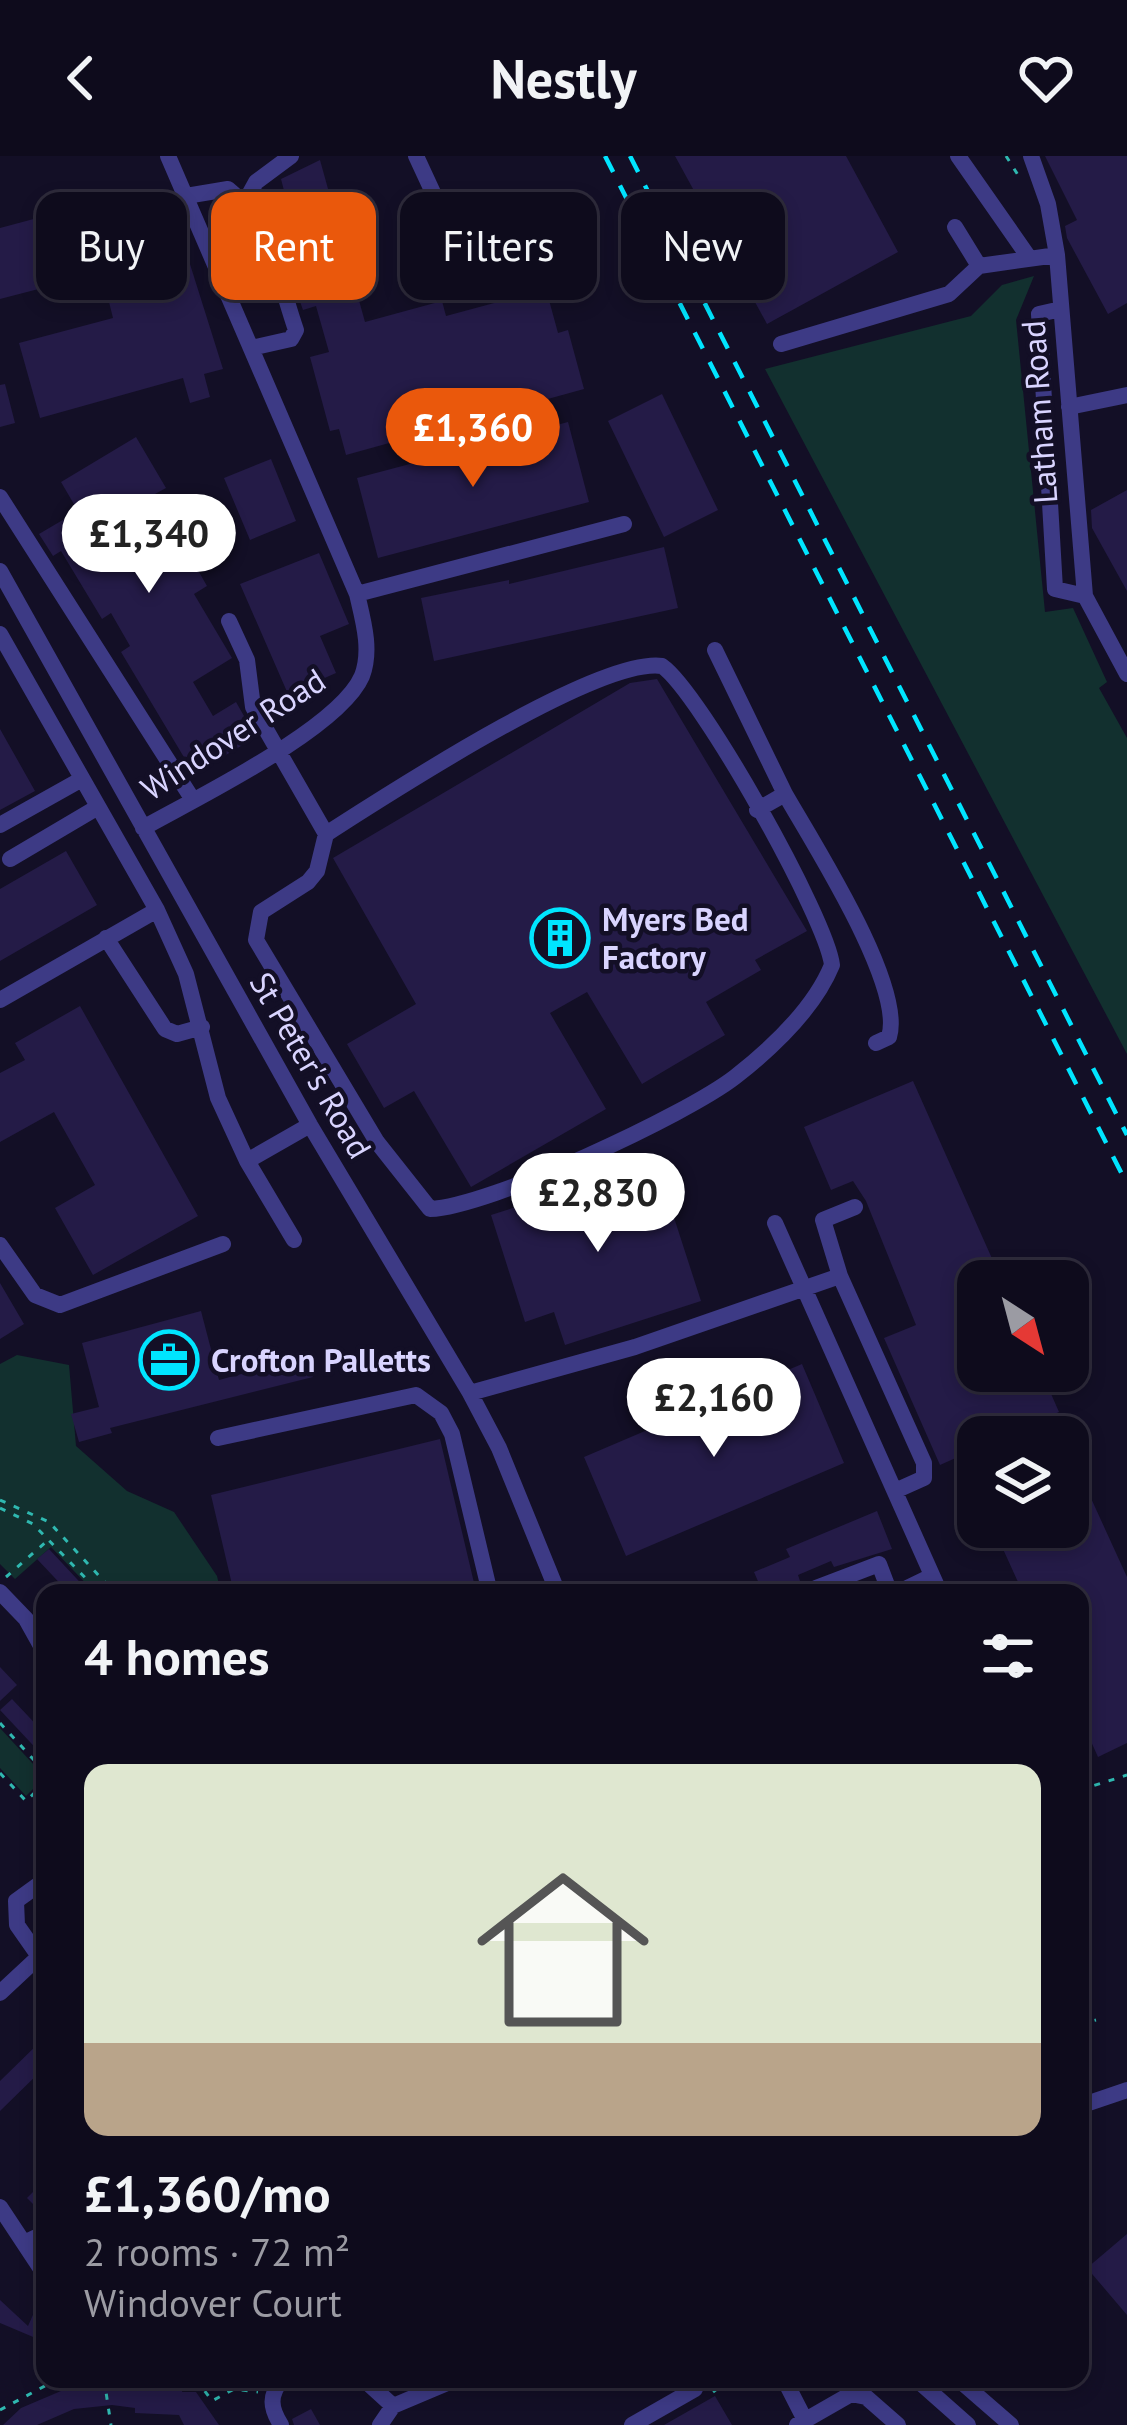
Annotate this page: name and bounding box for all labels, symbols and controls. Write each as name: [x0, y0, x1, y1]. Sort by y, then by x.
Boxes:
text: Nestly: [490, 43, 637, 113]
icon: back: [48, 45, 114, 111]
icon: heart: [1013, 45, 1079, 111]
chip: Buy: [36, 192, 187, 300]
chip: Rent: [211, 192, 376, 300]
chip: Filters: [400, 192, 597, 300]
chip: New: [621, 192, 785, 300]
street label: Latham Road: [1011, 319, 1066, 505]
pin: £1,360: [375, 388, 571, 490]
text: £1,360: [413, 401, 533, 452]
pin: £1,340: [51, 494, 247, 596]
text: £1,340: [89, 507, 209, 558]
street label: Windover Road: [132, 658, 333, 809]
place label: Myers Bed Factory: [602, 897, 749, 978]
building icon: Myers Bed Factory: [529, 907, 591, 969]
street label: St Peter's Road: [241, 964, 382, 1166]
pin: £2,830: [500, 1153, 696, 1255]
text: £2,830: [538, 1166, 658, 1217]
north arrow: [957, 1260, 1089, 1392]
map controls: [957, 1260, 1089, 1548]
office icon: Crofton Palletts: [138, 1329, 200, 1391]
place label: Crofton Palletts: [211, 1338, 431, 1381]
pin: £2,160: [616, 1358, 812, 1460]
text: £2,160: [654, 1371, 774, 1422]
button: layers: [957, 1416, 1089, 1548]
text: 4 homes: [84, 1623, 270, 1689]
icon: filters: [975, 1623, 1041, 1689]
icon: home: [455, 1842, 671, 2058]
text: £1,360/mo: [84, 2160, 331, 2226]
text: 2 rooms · 72 m²: [84, 2226, 350, 2277]
text: Windover Court: [84, 2277, 342, 2328]

